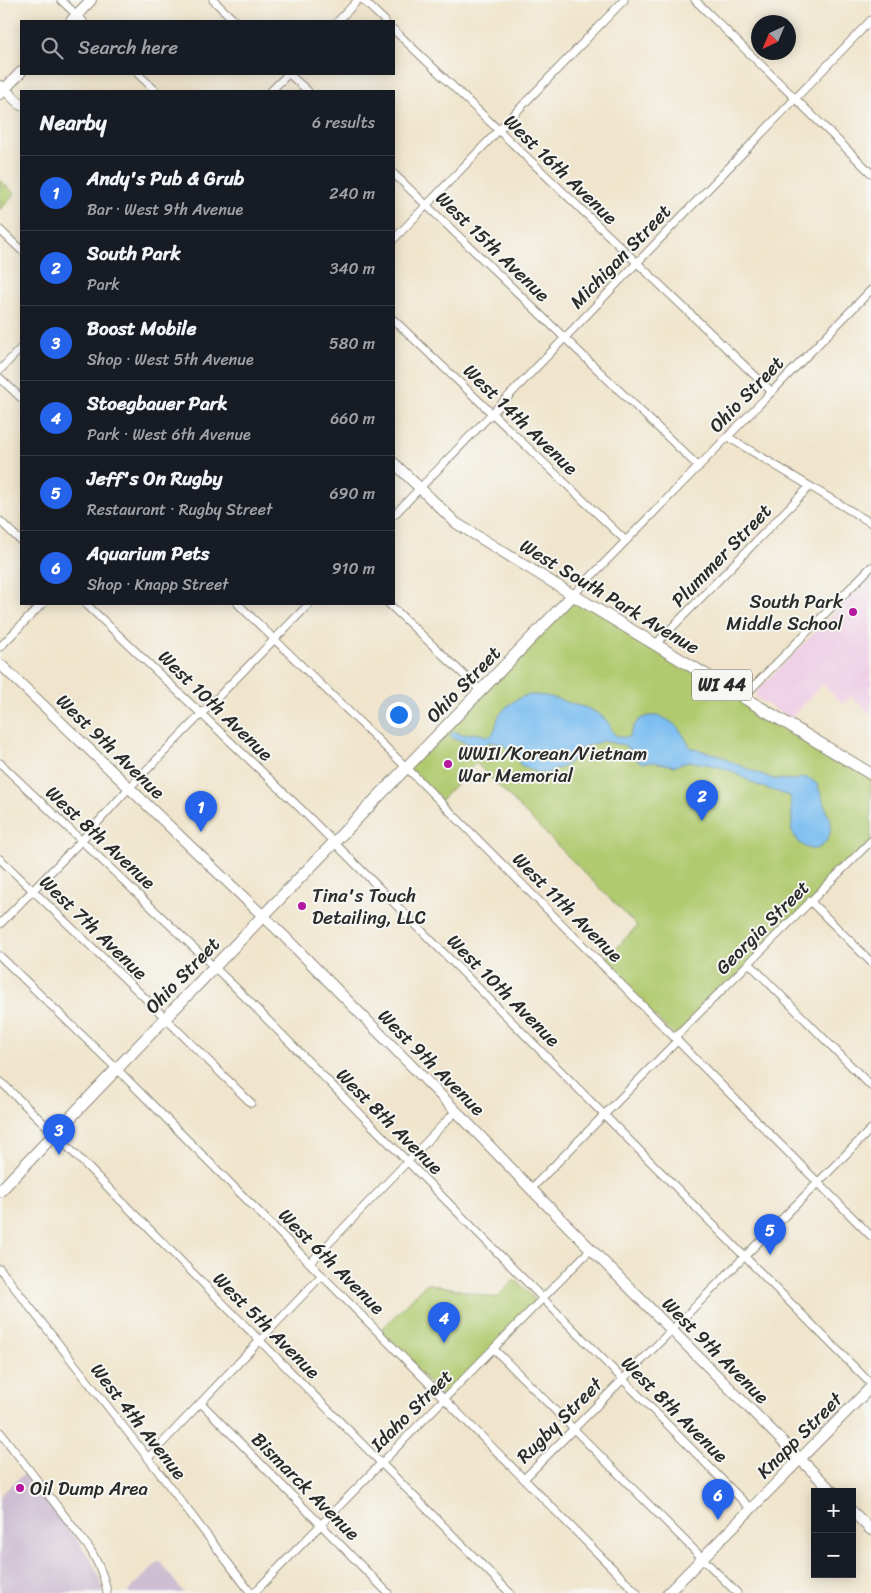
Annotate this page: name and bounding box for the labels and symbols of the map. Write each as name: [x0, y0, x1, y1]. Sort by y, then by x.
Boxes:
north arrow: [751, 15, 796, 60]
street label: West 16th Avenue: [496, 106, 626, 233]
street label: West 15th Avenue: [427, 183, 558, 310]
street label: Michigan Street: [561, 196, 679, 317]
street label: Ohio Street: [701, 348, 792, 441]
street label: West 14th Avenue: [455, 355, 586, 483]
street label: Plummer Street: [663, 496, 780, 615]
street label: West South Park Avenue: [513, 529, 706, 664]
place label: South Park Middle School: [726, 585, 844, 640]
marker: South Park Middle School: [847, 606, 859, 618]
street label: Ohio Street: [418, 638, 509, 731]
street label: West 10th Avenue: [150, 641, 281, 769]
road number: WI 44: [692, 670, 752, 700]
street label: West 9th Avenue: [48, 685, 173, 807]
your location: [386, 702, 412, 728]
place label: WWII/Korean/Vietnam War Memorial: [458, 737, 647, 792]
marker: WWII/Korean/Vietnam War Memorial: [442, 758, 454, 770]
street label: West 8th Avenue: [38, 777, 164, 898]
pin: 2: [686, 780, 718, 821]
pin: 1: [185, 791, 217, 832]
street label: West 11th Avenue: [504, 844, 631, 971]
street label: West 7th Avenue: [32, 867, 156, 988]
street label: Georgia Street: [707, 872, 817, 982]
place label: Tina's Touch Detailing, LLC: [312, 879, 426, 934]
marker: Tina's Touch Detailing, LLC: [296, 900, 308, 912]
street label: West 10th Avenue: [439, 926, 568, 1055]
street label: Ohio Street: [137, 929, 228, 1022]
street label: West 9th Avenue: [370, 1001, 493, 1124]
street label: West 8th Avenue: [328, 1060, 451, 1183]
pin: 3: [43, 1114, 75, 1155]
street label: West 6th Avenue: [270, 1200, 393, 1323]
pin: 5: [754, 1214, 786, 1255]
street label: West 5th Avenue: [205, 1264, 328, 1387]
street label: West 9th Avenue: [654, 1289, 777, 1412]
pin: 4: [428, 1302, 460, 1343]
street label: West 8th Avenue: [613, 1348, 736, 1471]
street label: West 4th Avenue: [82, 1355, 195, 1487]
street label: Idaho Street: [361, 1361, 461, 1460]
street label: Rugby Street: [508, 1368, 611, 1471]
street label: Knapp Street: [748, 1383, 851, 1486]
street label: Bismarck Avenue: [243, 1424, 368, 1549]
place label: Oil Dump Area: [30, 1472, 148, 1505]
pin: 6: [702, 1479, 734, 1520]
marker: Oil Dump Area: [14, 1482, 26, 1494]

